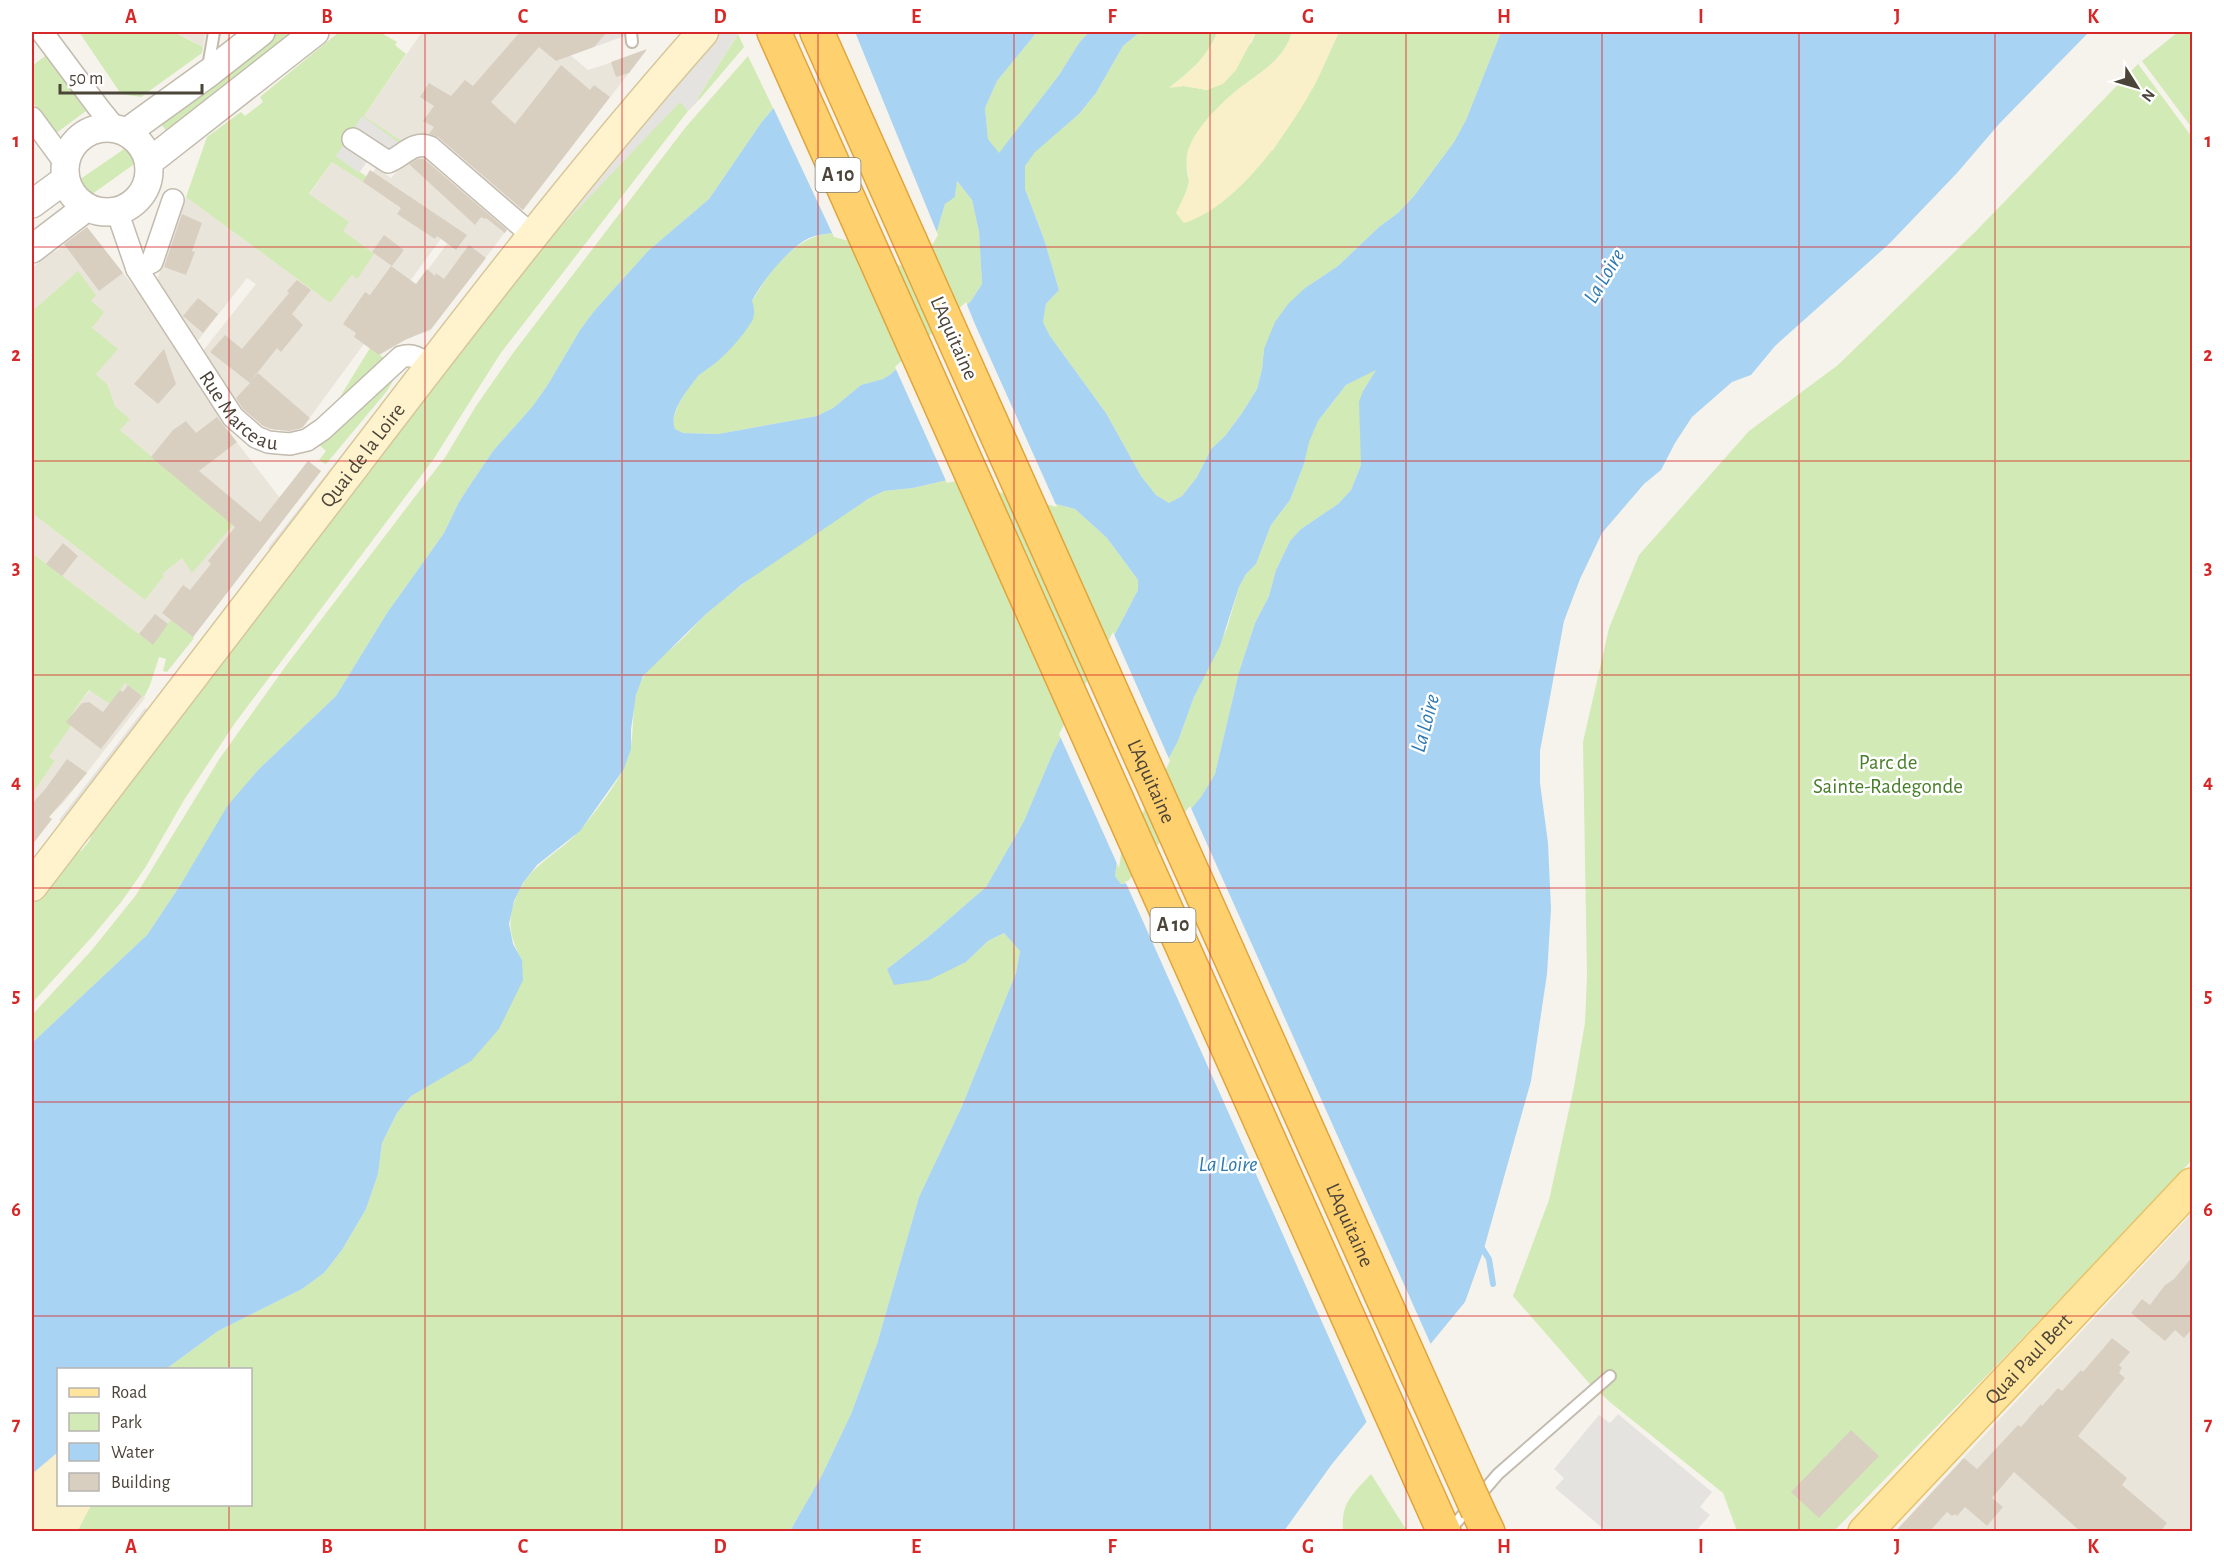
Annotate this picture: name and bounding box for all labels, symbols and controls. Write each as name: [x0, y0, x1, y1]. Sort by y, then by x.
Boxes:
text: A: [125, 7, 137, 27]
text: B: [321, 7, 333, 27]
text: C: [518, 7, 529, 27]
text: D: [713, 7, 727, 27]
text: E: [911, 7, 921, 27]
text: F: [1107, 7, 1117, 27]
text: G: [1302, 7, 1314, 27]
text: H: [1497, 7, 1511, 27]
text: I: [1698, 7, 1704, 27]
text: J: [1894, 7, 1900, 27]
text: K: [2087, 7, 2099, 27]
scale bar: [60, 57, 202, 95]
north arrow: [2107, 57, 2167, 117]
text: 50 m: [69, 70, 103, 88]
text: N: [2138, 86, 2158, 105]
text: 1: [12, 131, 20, 151]
text: 1: [2204, 131, 2212, 151]
road number: A 10: [816, 158, 860, 192]
water label: La Loire: [1579, 245, 1629, 307]
street label: L'Aquitaine: [926, 293, 982, 383]
text: 2: [11, 345, 21, 365]
text: 2: [2203, 345, 2213, 365]
street label: Rue Marceau: [195, 367, 279, 453]
street label: Quai de la Loire: [316, 399, 409, 511]
text: 3: [12, 558, 20, 578]
text: 3: [2204, 558, 2212, 578]
water label: La Loire: [1407, 692, 1443, 754]
street label: L'Aquitaine: [1124, 736, 1180, 826]
park label: Parc de Sainte-Radegonde: [1813, 752, 1963, 797]
text: 4: [11, 772, 21, 792]
text: 4: [2203, 772, 2213, 792]
road number: A 10: [1150, 908, 1196, 942]
text: 5: [12, 986, 20, 1006]
text: 5: [2204, 986, 2212, 1006]
water label: La Loire: [1198, 1153, 1258, 1175]
street label: L'Aquitaine: [1322, 1180, 1378, 1270]
text: 6: [11, 1200, 21, 1220]
text: 6: [2203, 1200, 2213, 1220]
street label: Quai Paul Bert: [1981, 1309, 2076, 1408]
legend: [57, 1368, 252, 1506]
text: Road: [111, 1384, 147, 1402]
text: 7: [12, 1414, 21, 1434]
text: Park: [111, 1414, 143, 1432]
text: 7: [2204, 1414, 2213, 1434]
text: Water: [111, 1444, 154, 1462]
text: Building: [111, 1474, 171, 1492]
text: A: [125, 1537, 137, 1557]
text: B: [321, 1537, 333, 1557]
text: C: [518, 1537, 529, 1557]
text: D: [713, 1537, 727, 1557]
text: E: [911, 1537, 921, 1557]
text: F: [1107, 1537, 1117, 1557]
text: G: [1302, 1537, 1314, 1557]
text: H: [1497, 1537, 1511, 1557]
text: I: [1698, 1537, 1704, 1557]
text: J: [1894, 1537, 1900, 1557]
text: K: [2087, 1537, 2099, 1557]

